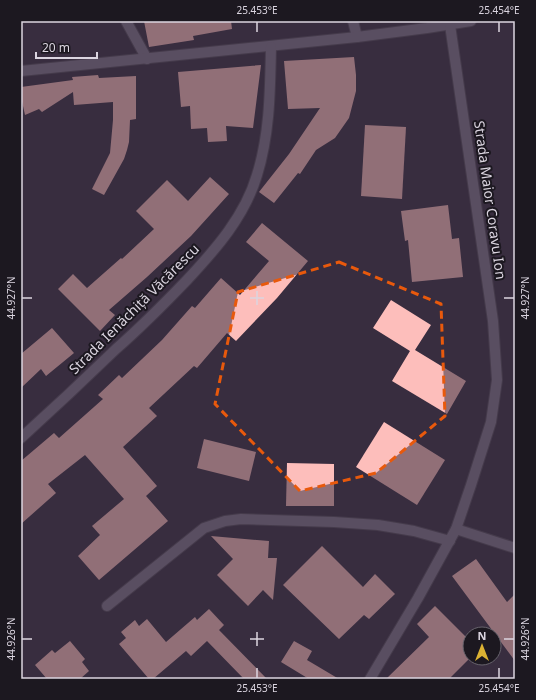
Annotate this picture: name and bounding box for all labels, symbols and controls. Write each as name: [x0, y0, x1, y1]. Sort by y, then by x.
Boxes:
text: 25.453°E: [236, 3, 278, 17]
text: 25.454°E: [478, 3, 520, 17]
scale bar: [36, 34, 97, 60]
text: 20 m: [42, 39, 70, 56]
street label: Strada Maior Coravu Ion: [470, 119, 511, 281]
street label: Strada Ienăchiță Văcărescu: [64, 239, 203, 378]
text: 44.927°N: [4, 276, 18, 320]
text: 44.927°N: [518, 276, 532, 320]
text: 44.926°N: [4, 617, 18, 661]
text: 44.926°N: [518, 617, 532, 661]
north arrow: [462, 626, 502, 666]
text: N: [478, 628, 486, 643]
text: 25.453°E: [236, 681, 278, 695]
text: 25.454°E: [478, 681, 520, 695]

